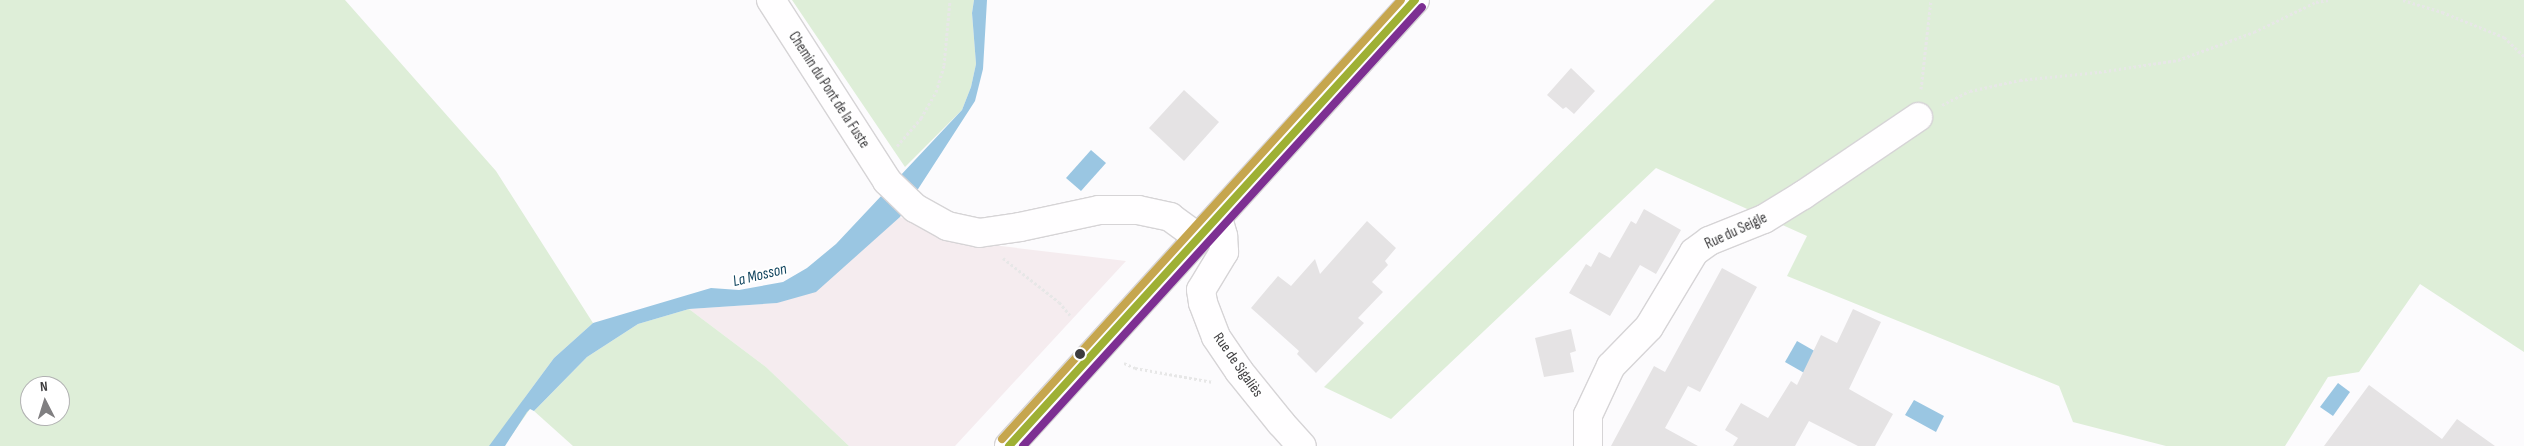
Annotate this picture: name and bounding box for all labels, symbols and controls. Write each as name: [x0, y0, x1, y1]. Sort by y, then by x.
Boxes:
street label: Chemin du Pont de la Fuste: [785, 28, 873, 152]
street label: Rue du Seigle: [1702, 209, 1770, 253]
water label: La Mosson: [731, 260, 789, 292]
street label: Rue de Sigaliès: [1209, 329, 1267, 401]
unlabelled marker: [1075, 349, 1085, 359]
north arrow: [20, 376, 70, 426]
text: N: [39, 378, 48, 395]

